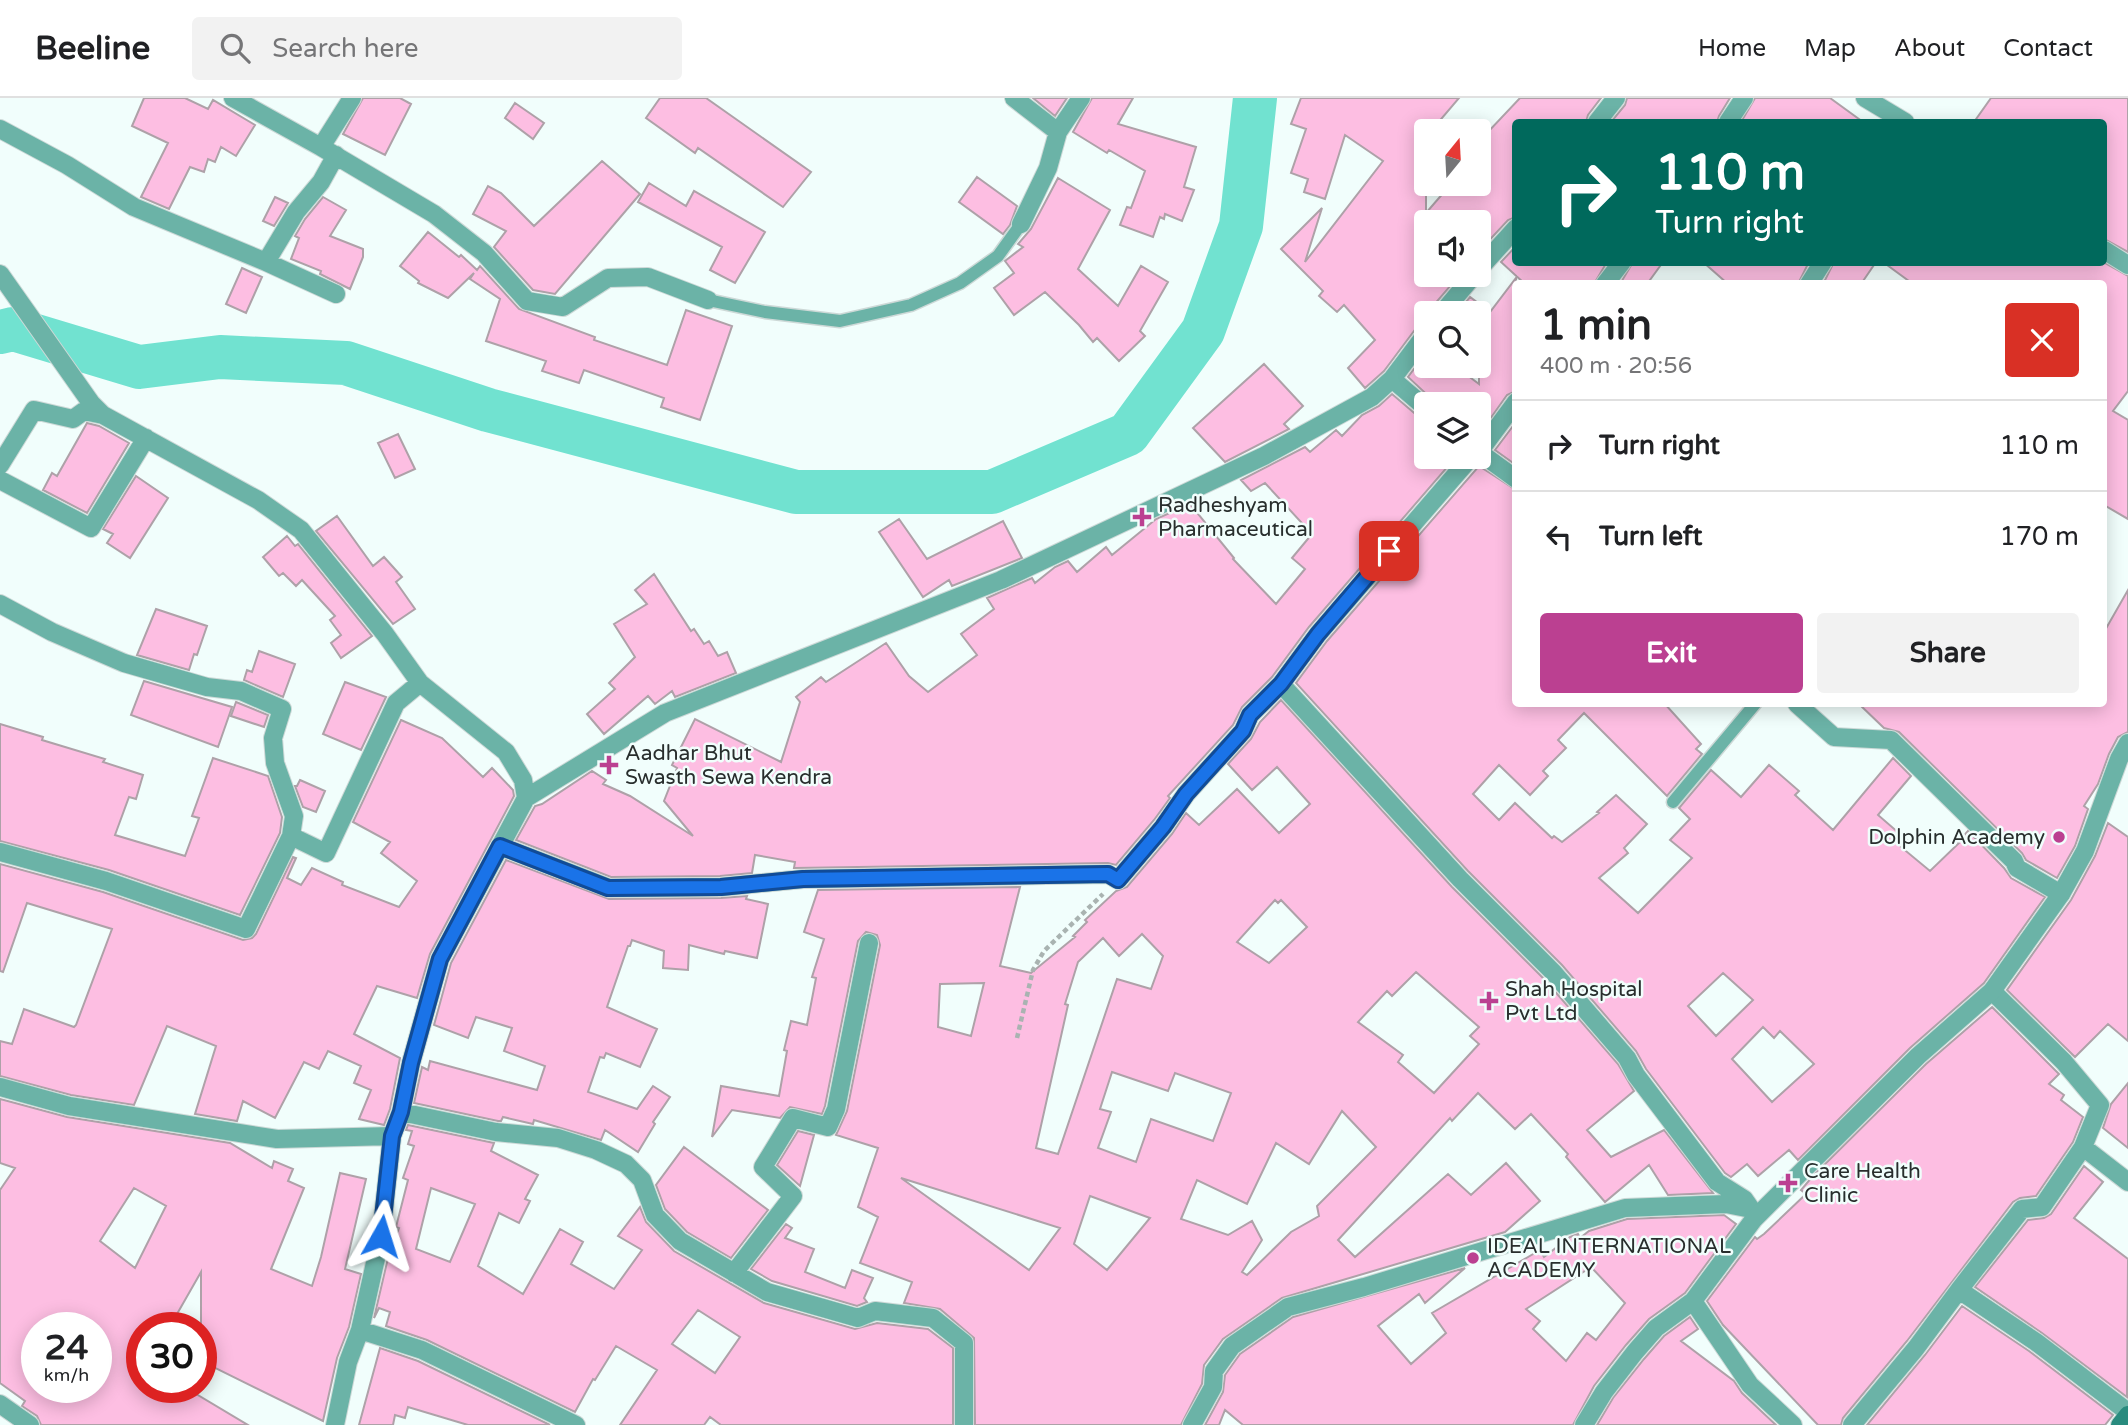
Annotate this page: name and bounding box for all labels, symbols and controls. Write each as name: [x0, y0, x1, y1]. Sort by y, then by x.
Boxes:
search box: [192, 17, 682, 80]
text: Beeline: [35, 29, 150, 68]
icon: search: [216, 29, 254, 67]
text: Search here: [272, 33, 418, 64]
text: Home: [1698, 34, 1766, 63]
text: Map: [1804, 34, 1856, 63]
text: About: [1894, 34, 1965, 63]
text: Contact: [2003, 34, 2093, 63]
north arrow: [1414, 119, 1491, 196]
map controls: [1414, 119, 1491, 469]
text: 110 m: [1655, 144, 1805, 203]
icon: right: [1540, 147, 1631, 238]
text: Turn right: [1655, 204, 1804, 242]
button: sound: [1414, 210, 1491, 287]
text: 1 min: [1540, 300, 1652, 351]
button: search: [1414, 301, 1491, 378]
button: close: [2005, 303, 2079, 377]
text: 400 m · 20:56: [1540, 352, 1692, 380]
button: layers: [1414, 392, 1491, 469]
icon: right: [1540, 427, 1578, 465]
text: Turn right: [1599, 430, 1720, 461]
text: 110 m: [1999, 430, 2079, 461]
place label: Radheshyam Pharmaceutical: [1158, 493, 1313, 542]
marker: Radheshyam Pharmaceutical: [1132, 507, 1152, 527]
icon: left: [1540, 518, 1578, 556]
pin: [1359, 521, 1419, 581]
text: Turn left: [1599, 521, 1702, 552]
text: 170 m: [1999, 521, 2079, 552]
icon: arrive: [1370, 532, 1408, 570]
button: Exit: [1540, 613, 1803, 693]
button: Share: [1817, 613, 2079, 693]
place label: Aadhar Bhut Swasth Sewa Kendra: [625, 741, 832, 790]
marker: Aadhar Bhut Swasth Sewa Kendra: [599, 755, 619, 775]
place label: Dolphin Academy: [1868, 825, 2045, 850]
marker: Dolphin Academy: [2051, 829, 2067, 845]
place label: Shah Hospital Pvt Ltd: [1505, 977, 1643, 1026]
marker: Shah Hospital Pvt Ltd: [1479, 991, 1499, 1011]
place label: Care Health Clinic: [1804, 1159, 1921, 1208]
marker: Care Health Clinic: [1778, 1173, 1798, 1193]
position arrow: [344, 1199, 418, 1273]
place label: IDEAL INTERNATIONAL ACADEMY: [1487, 1234, 1731, 1283]
marker: IDEAL INTERNATIONAL ACADEMY: [1465, 1250, 1481, 1266]
speed limit sign: 30: [126, 1312, 217, 1403]
text: 24: [45, 1327, 88, 1369]
text: km/h: [44, 1364, 89, 1386]

